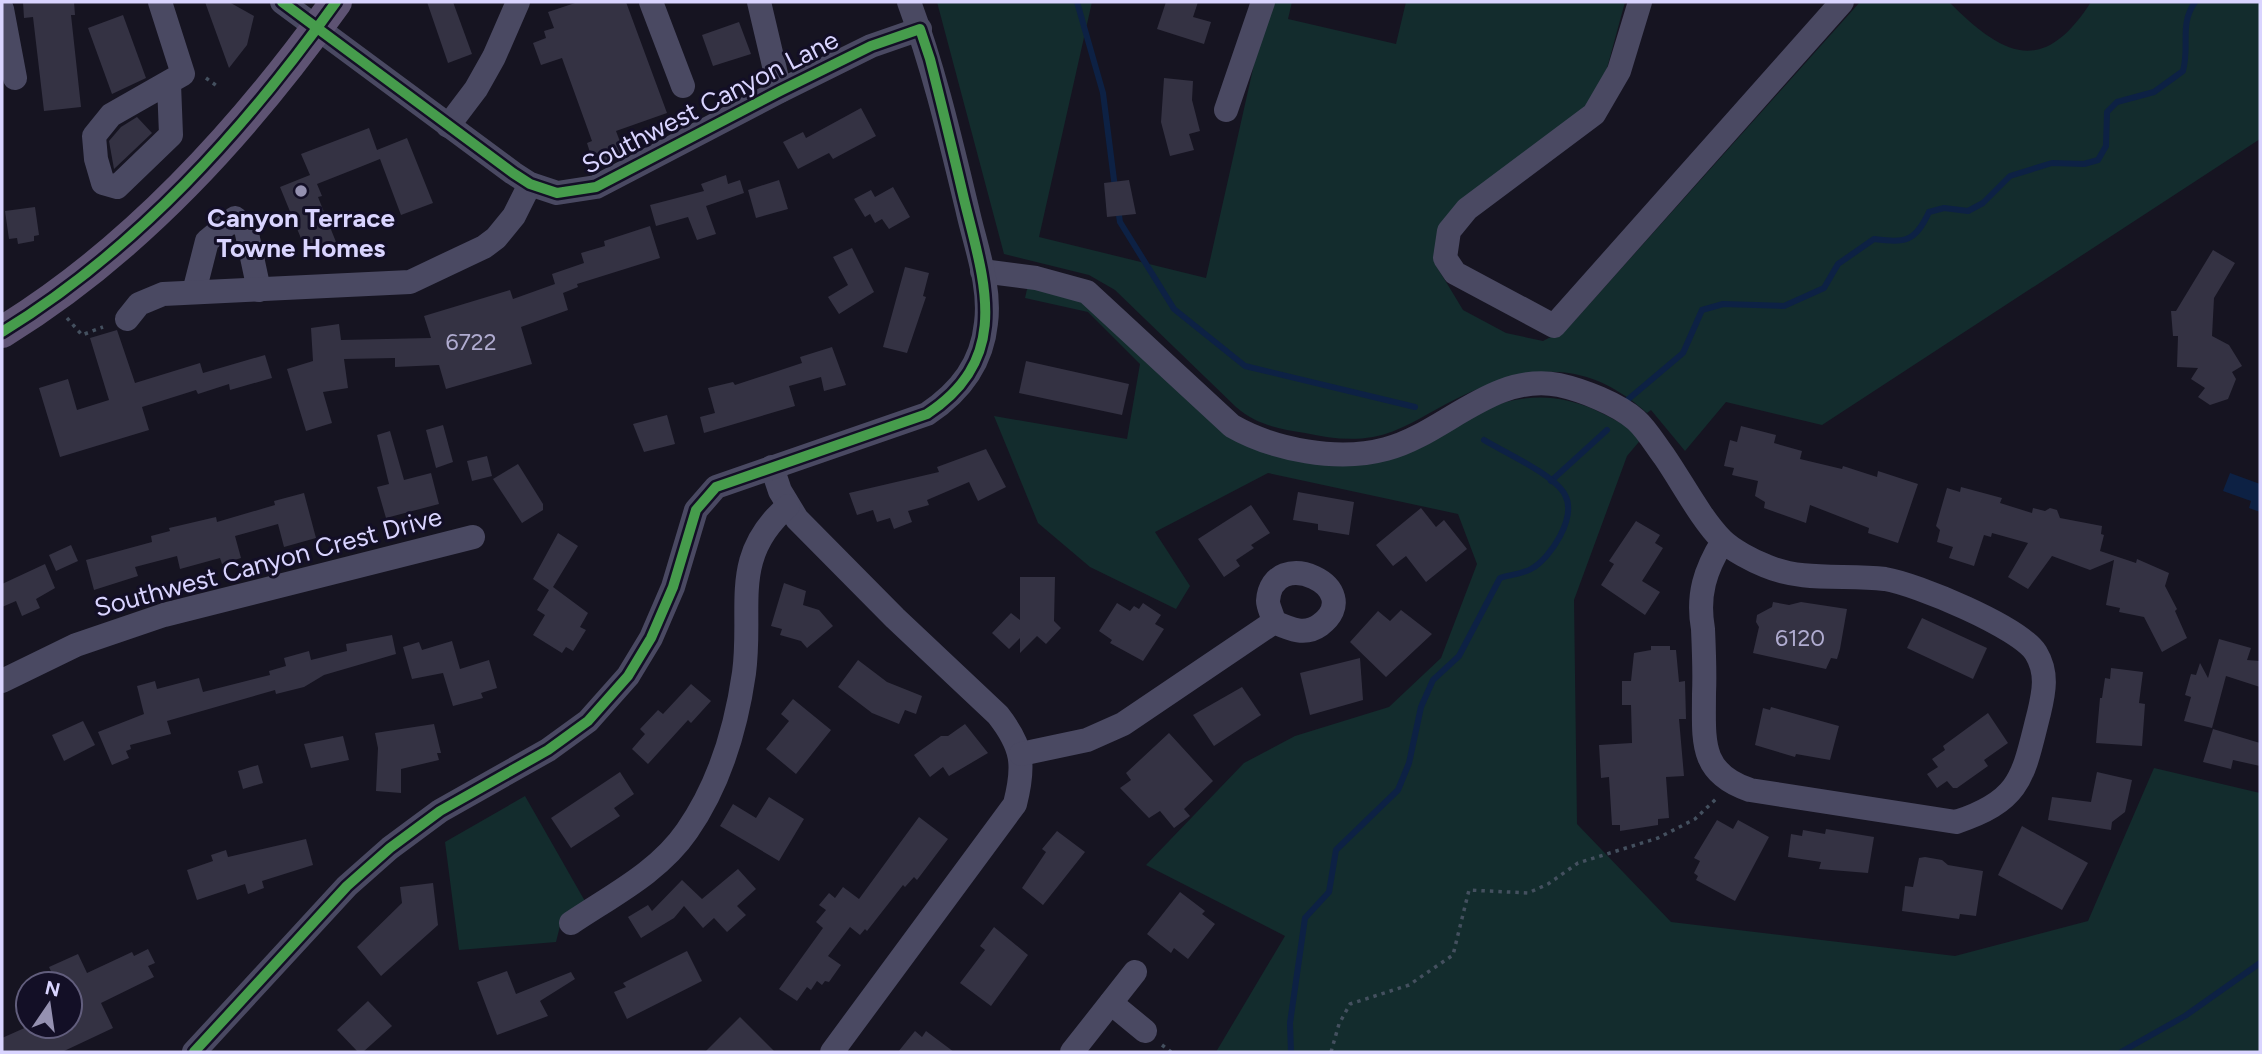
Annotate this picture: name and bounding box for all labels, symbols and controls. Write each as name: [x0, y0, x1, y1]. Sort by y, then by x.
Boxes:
street label: Southwest Canyon Lane: [576, 23, 844, 181]
marker: Canyon Terrace Towne Homes: [293, 183, 309, 199]
place label: Canyon Terrace Towne Homes: [207, 202, 395, 264]
house number: 6722: [445, 328, 497, 356]
street label: Southwest Canyon Crest Drive: [91, 500, 445, 624]
house number: 6120: [1775, 624, 1825, 652]
north arrow: [14, 970, 84, 1040]
text: N: [43, 976, 62, 1002]

